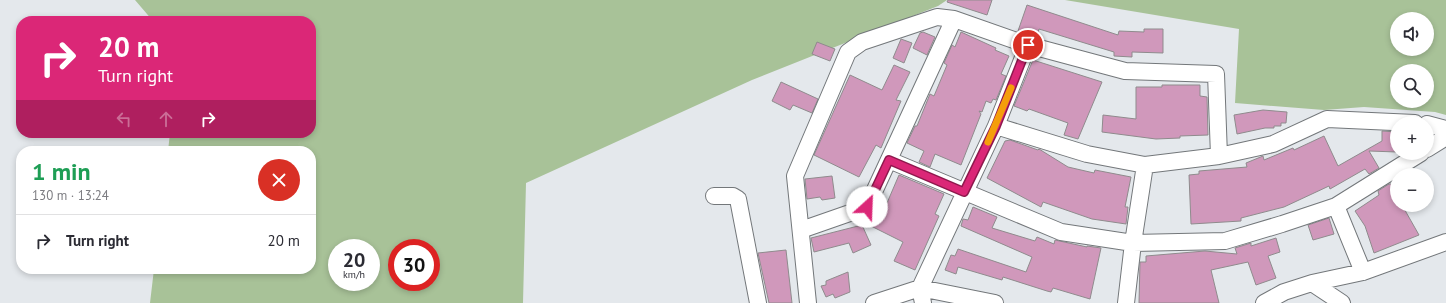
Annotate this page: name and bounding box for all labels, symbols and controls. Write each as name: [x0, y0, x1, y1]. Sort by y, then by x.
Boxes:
map controls: [1390, 12, 1434, 212]
button: sound: [1390, 12, 1434, 56]
text: 20 m: [98, 28, 159, 65]
pin: [1011, 28, 1045, 62]
icon: right: [32, 32, 84, 84]
icon: arrive: [1017, 34, 1039, 56]
text: Turn right: [98, 64, 173, 87]
button: search: [1390, 64, 1434, 108]
icon: left: [113, 108, 135, 130]
icon: ahead: [155, 108, 177, 130]
icon: right: [197, 108, 219, 130]
button: +: [1390, 116, 1434, 160]
text: 1 min: [32, 156, 91, 187]
button: close: [258, 159, 300, 201]
button: −: [1390, 168, 1434, 212]
position arrow: [846, 186, 888, 228]
text: 130 m · 13:24: [32, 187, 109, 204]
icon: right: [32, 230, 54, 252]
text: Turn right: [66, 231, 129, 250]
text: 20 m: [267, 231, 300, 250]
speed limit sign: 30: [388, 239, 440, 291]
text: 20: [343, 247, 365, 273]
text: km/h: [343, 268, 365, 281]

